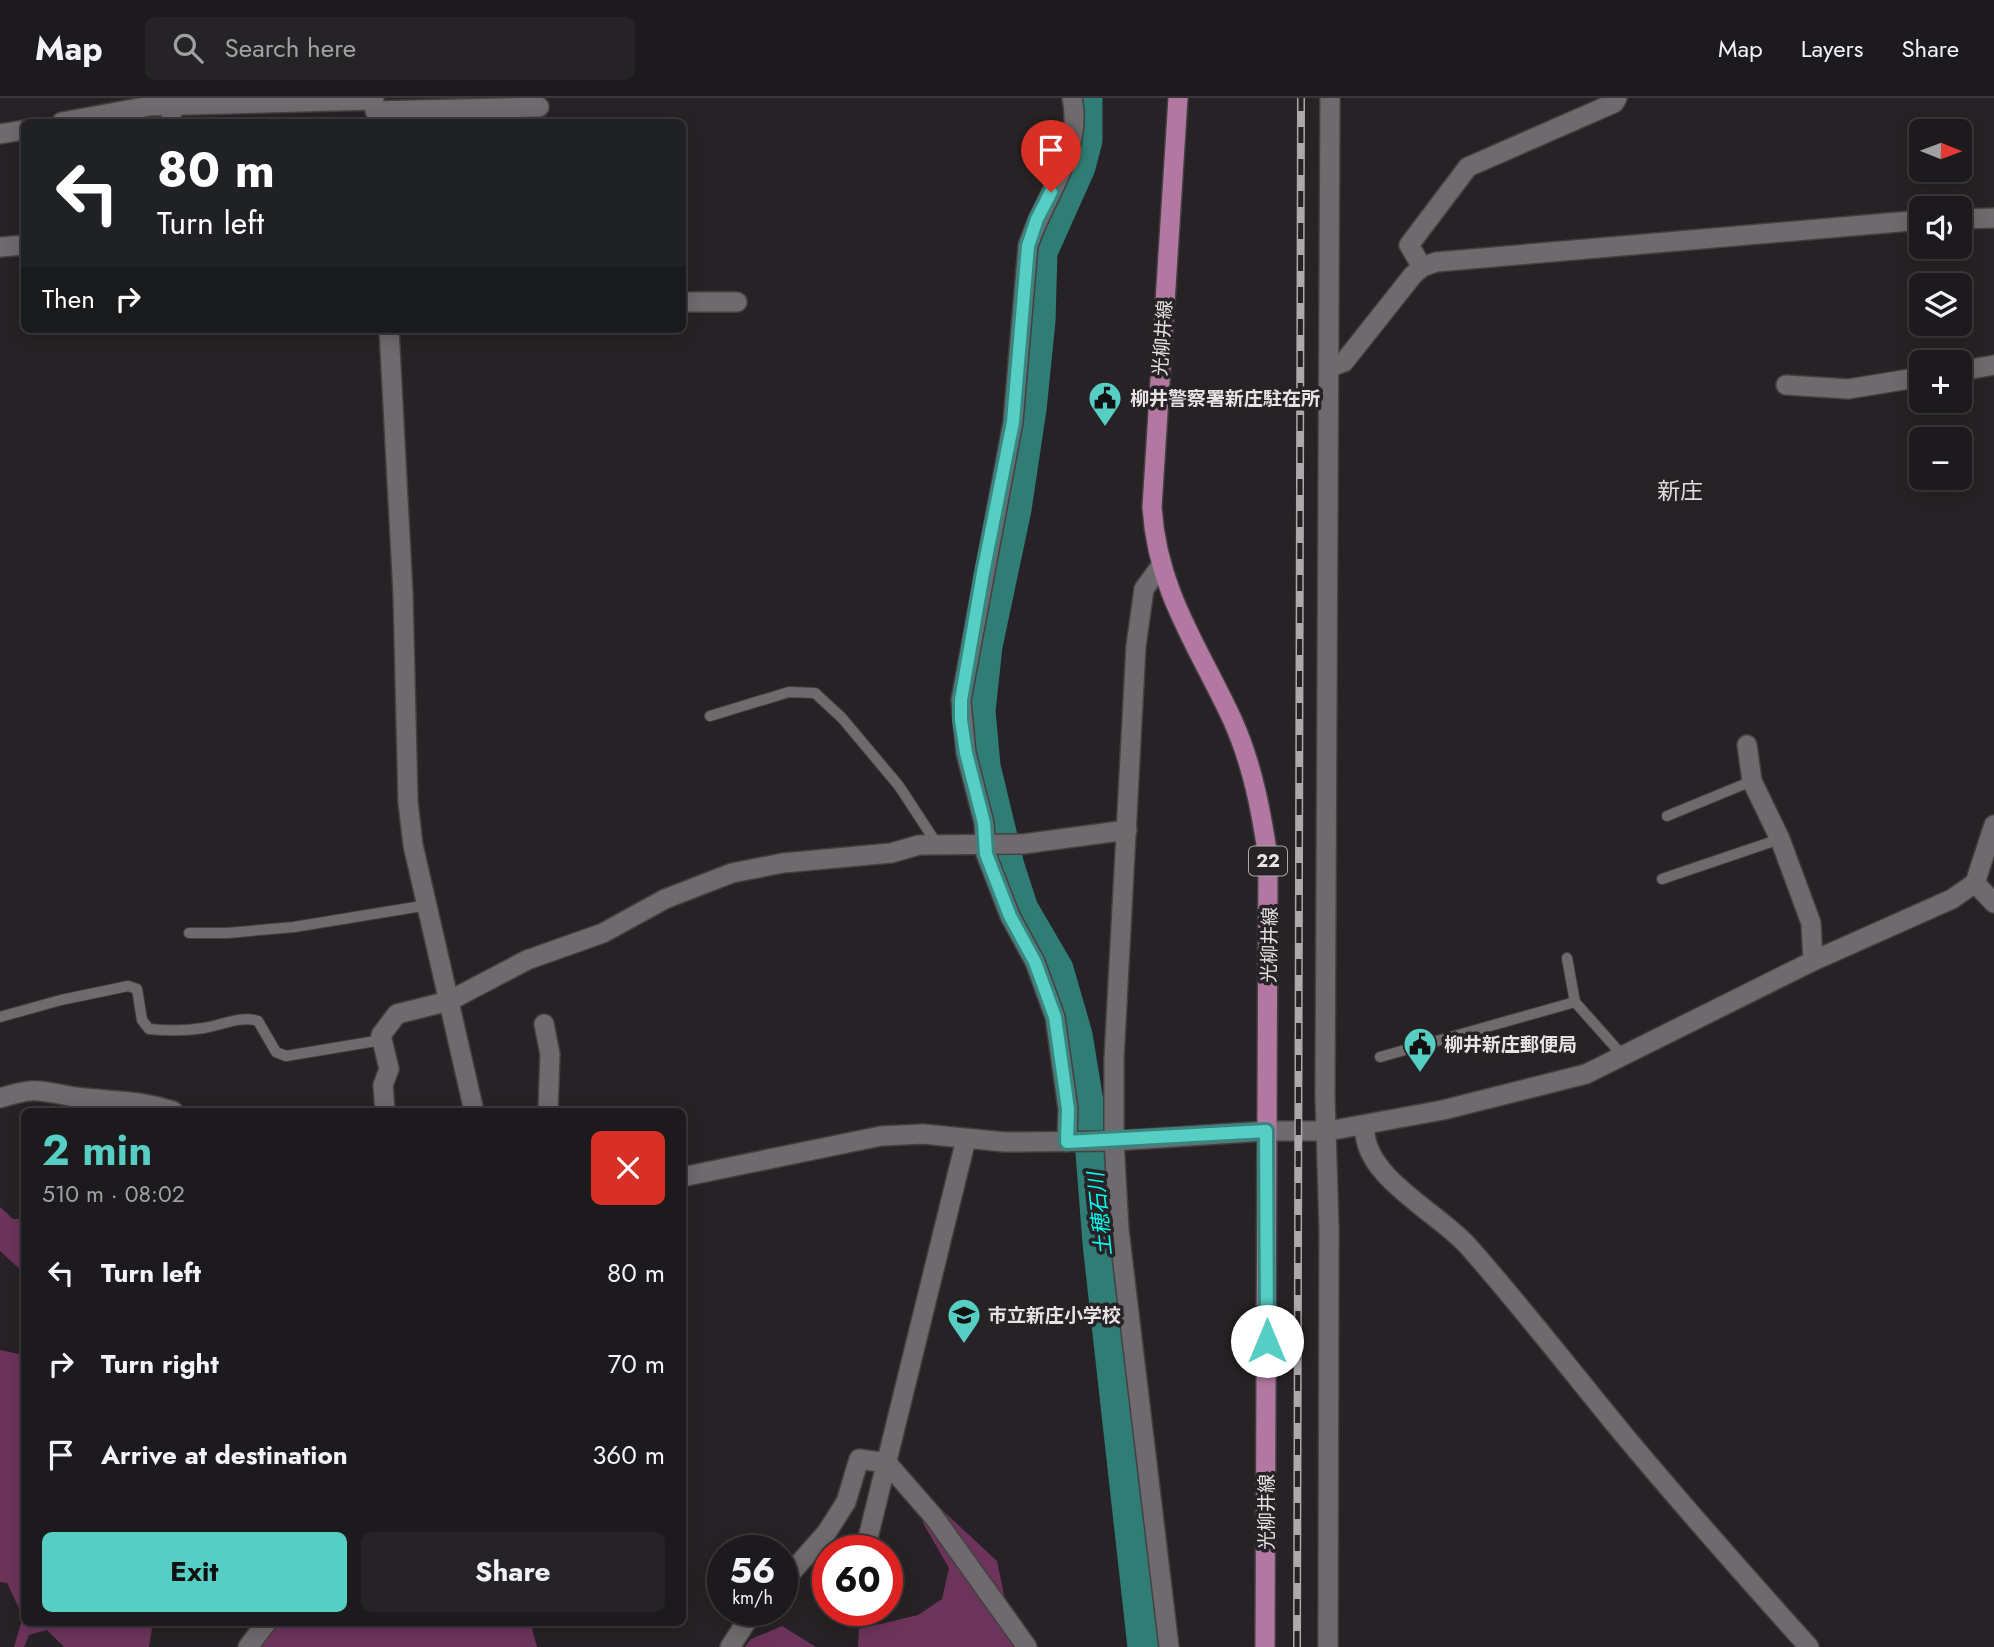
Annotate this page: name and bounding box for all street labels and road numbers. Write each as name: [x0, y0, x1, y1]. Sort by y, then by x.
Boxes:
street label: 光柳井線: [1146, 299, 1179, 377]
road number: 22: [1249, 846, 1287, 876]
street label: 光柳井線: [1255, 907, 1284, 983]
street label: 光柳井線: [1253, 1474, 1280, 1550]

